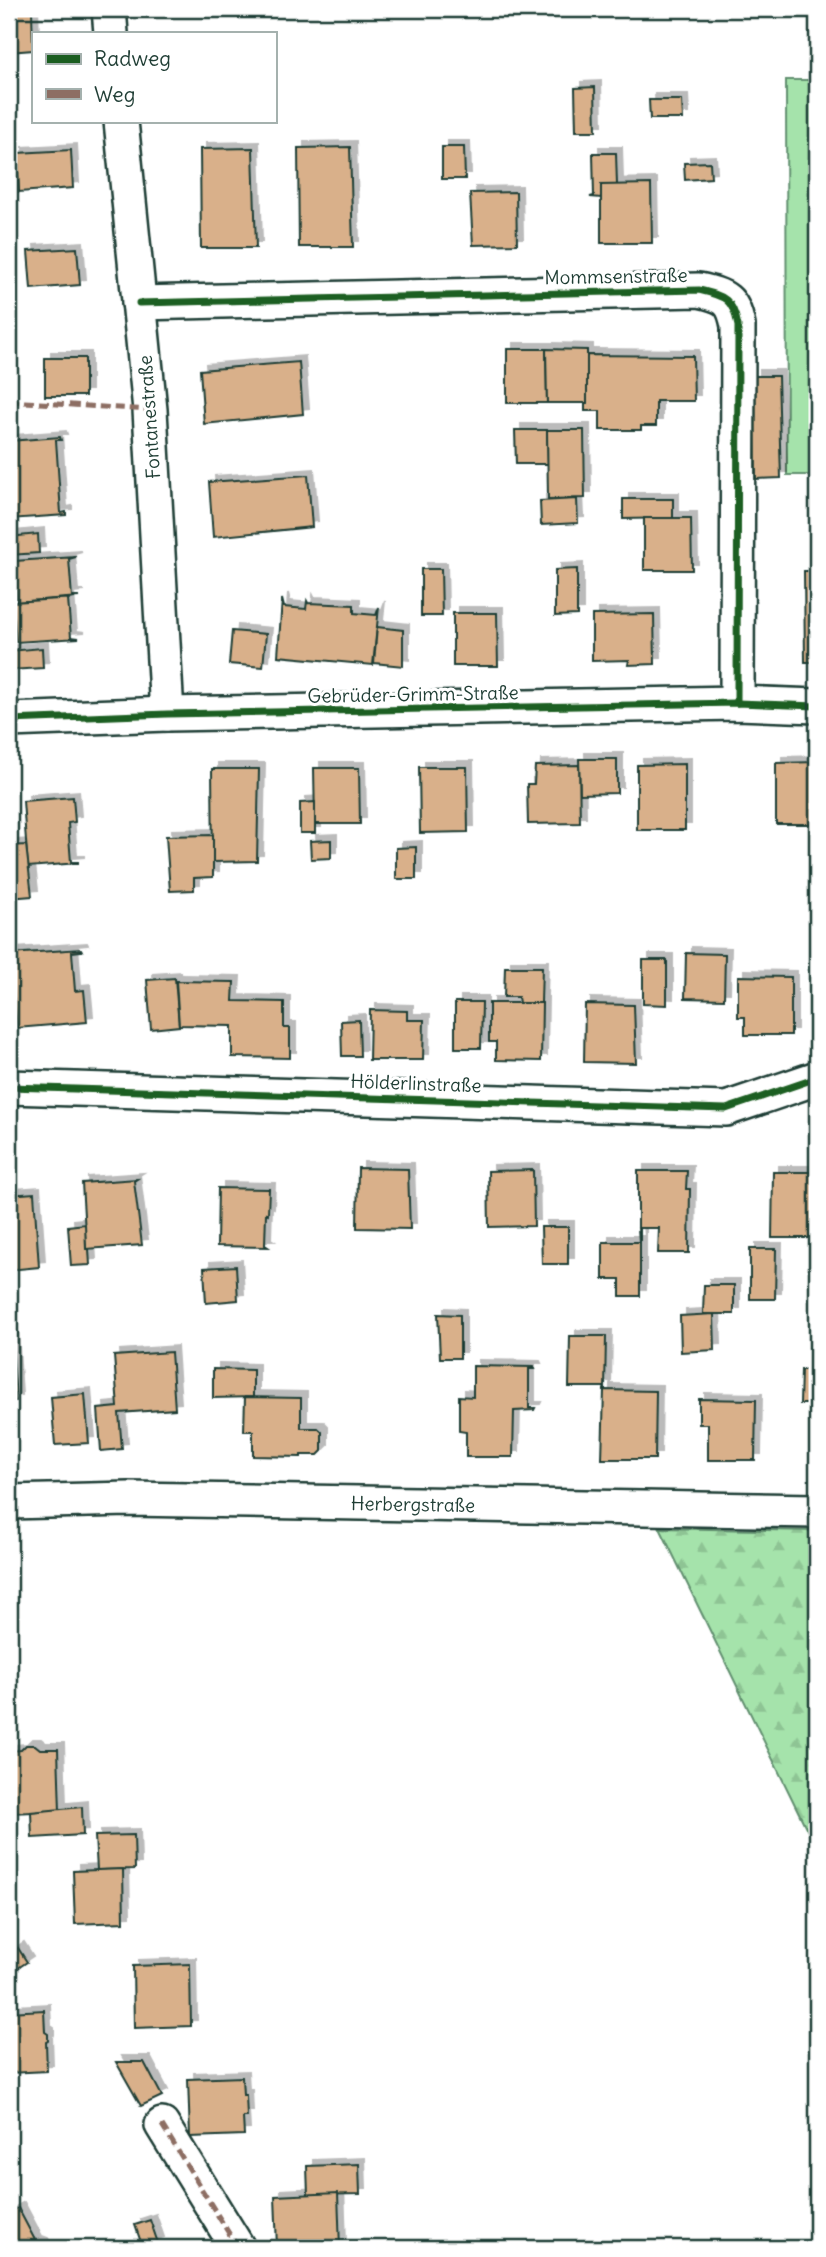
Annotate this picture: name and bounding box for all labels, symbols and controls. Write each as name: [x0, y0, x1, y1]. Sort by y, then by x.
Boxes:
legend: [32, 32, 276, 122]
text: Radweg: [94, 45, 171, 72]
text: Weg: [94, 81, 135, 108]
street label: Mommsenstraße: [544, 263, 688, 289]
street label: Fontanestraße: [133, 354, 165, 480]
street label: Gebrüder-Grimm-Straße: [307, 680, 519, 708]
street label: Hölderlinstraße: [350, 1069, 482, 1097]
street label: Herbergstraße: [351, 1491, 475, 1517]

